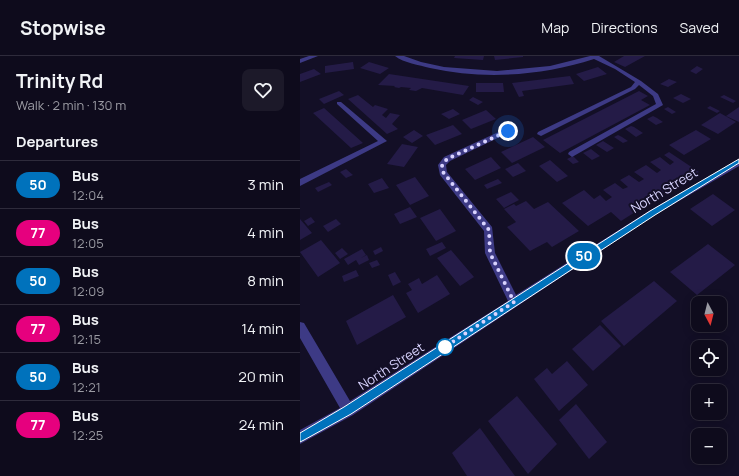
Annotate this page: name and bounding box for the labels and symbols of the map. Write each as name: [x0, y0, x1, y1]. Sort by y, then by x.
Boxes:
your location: [498, 121, 518, 141]
street label: North Street: [627, 163, 701, 217]
line badge: 50: [566, 243, 602, 269]
north arrow: [691, 296, 727, 332]
street label: North Street: [355, 338, 427, 394]
unlabelled marker: [436, 338, 454, 356]

